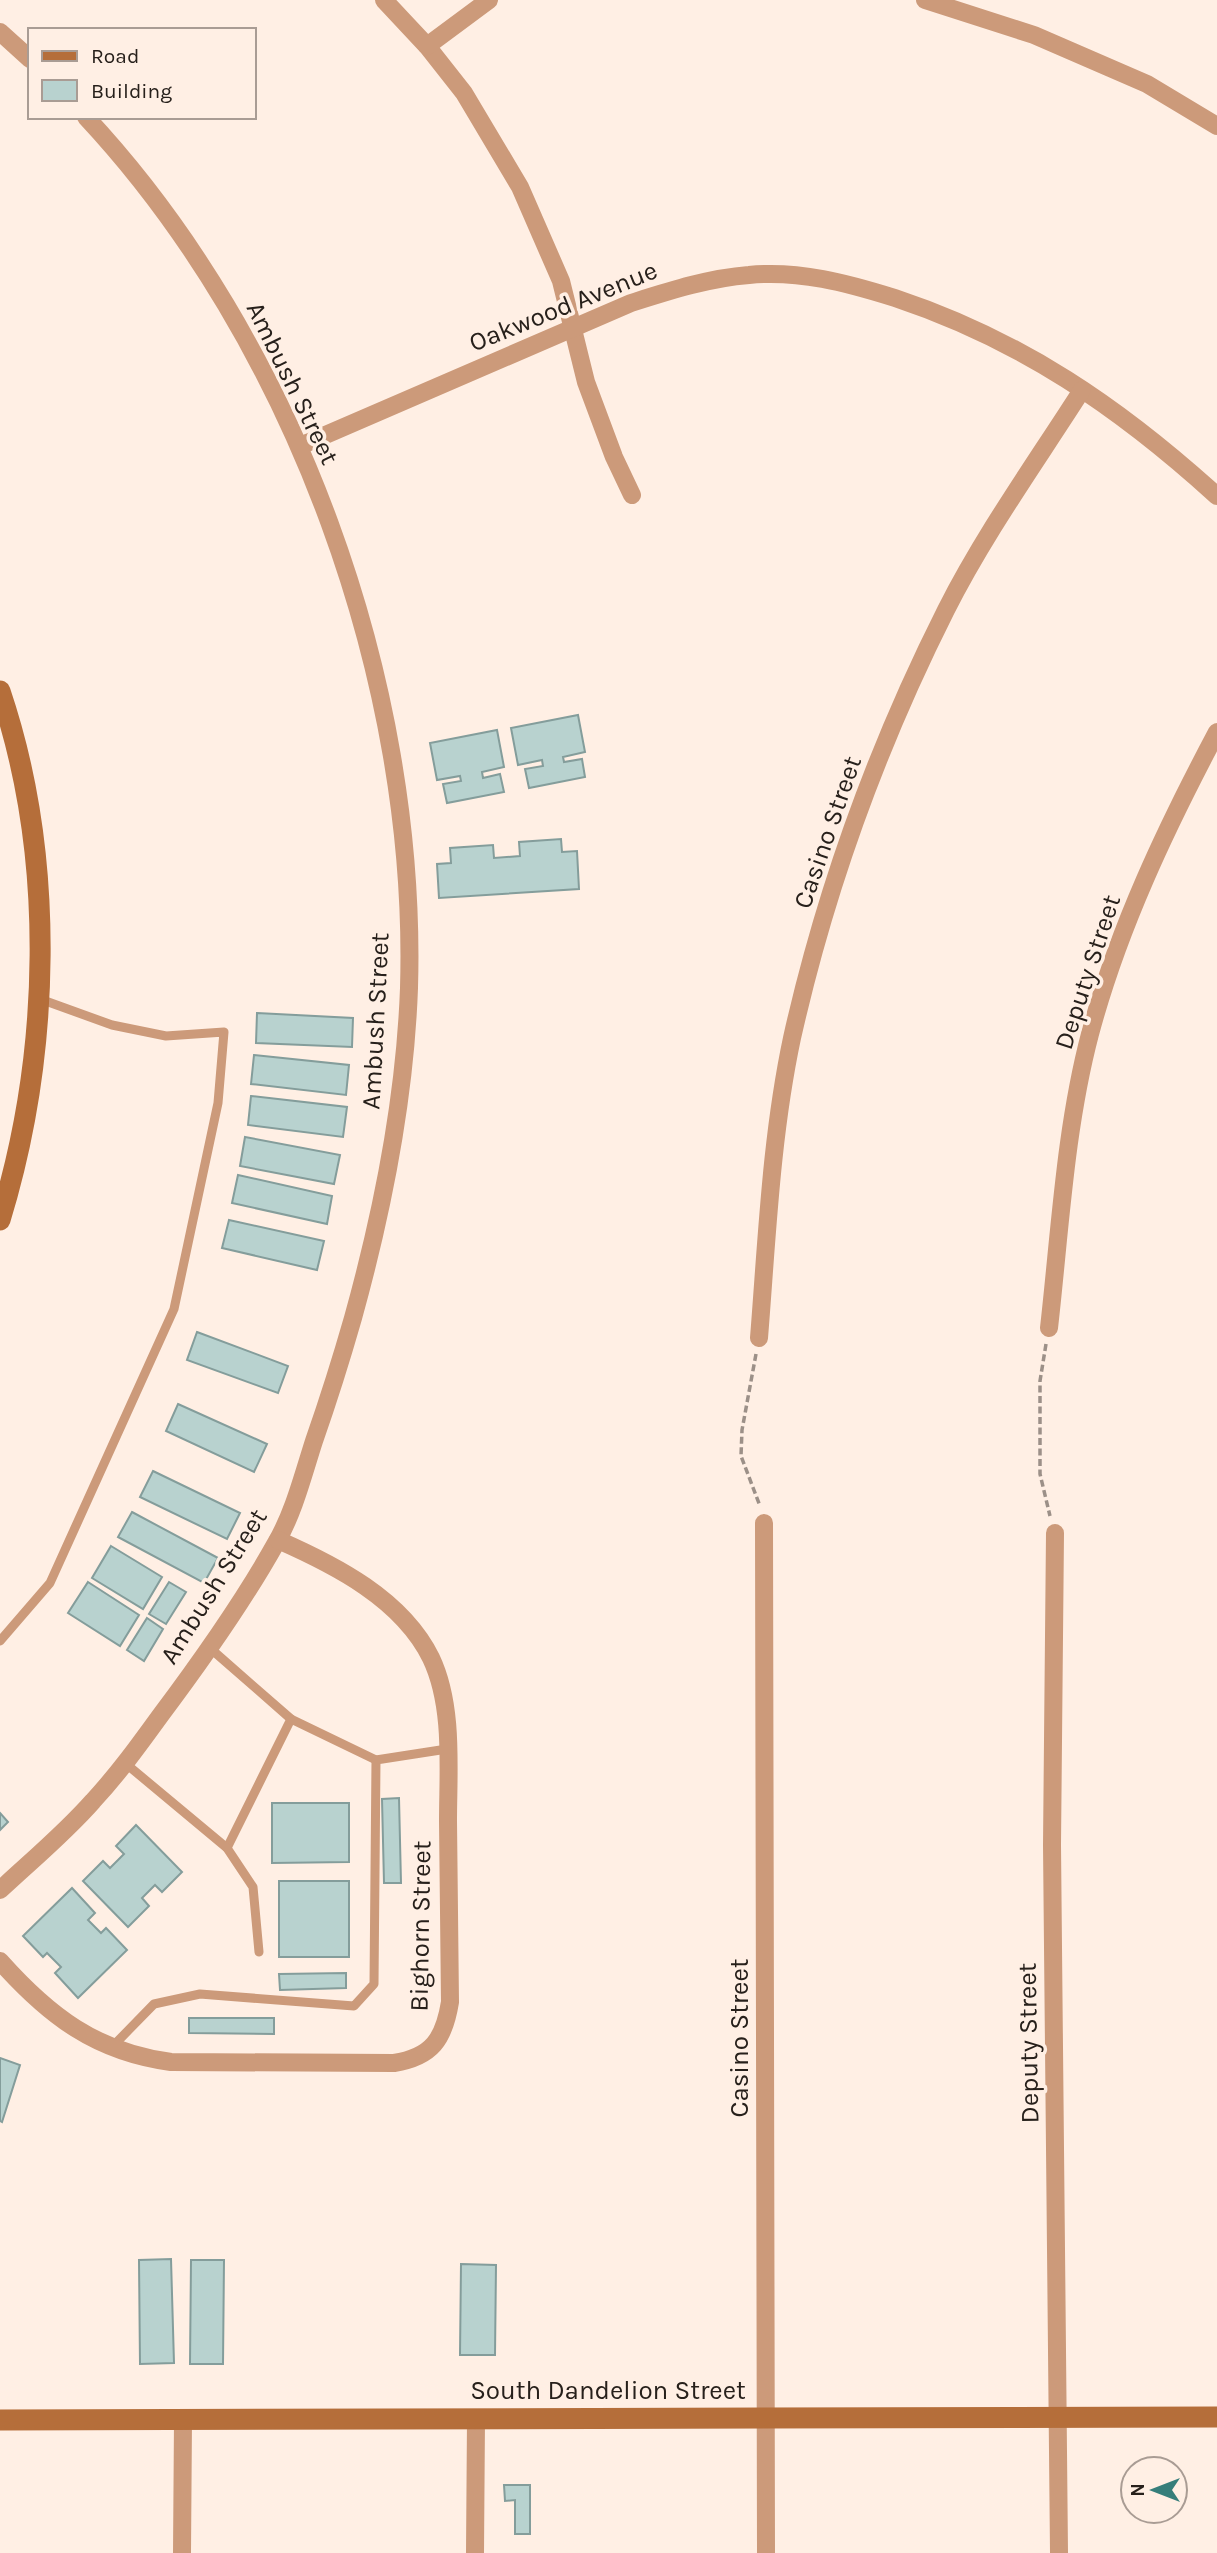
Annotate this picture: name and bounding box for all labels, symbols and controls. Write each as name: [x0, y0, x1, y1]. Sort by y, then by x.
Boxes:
legend: [28, 28, 256, 119]
text: Road: [91, 44, 139, 68]
text: Building: [91, 79, 172, 103]
street label: Oakwood Avenue: [465, 255, 662, 358]
street label: Ambush Street: [240, 297, 345, 470]
street label: Casino Street: [787, 752, 868, 912]
street label: Deputy Street: [1048, 891, 1127, 1053]
street label: Ambush Street: [355, 931, 396, 1110]
street label: Ambush Street: [153, 1503, 274, 1670]
street label: Bighorn Street: [404, 1840, 437, 2012]
street label: Casino Street: [724, 1958, 755, 2118]
street label: Deputy Street: [1012, 1962, 1045, 2124]
street label: South Dandelion Street: [470, 2375, 746, 2406]
north arrow: [1119, 2455, 1189, 2525]
text: N: [1127, 2483, 1149, 2497]

